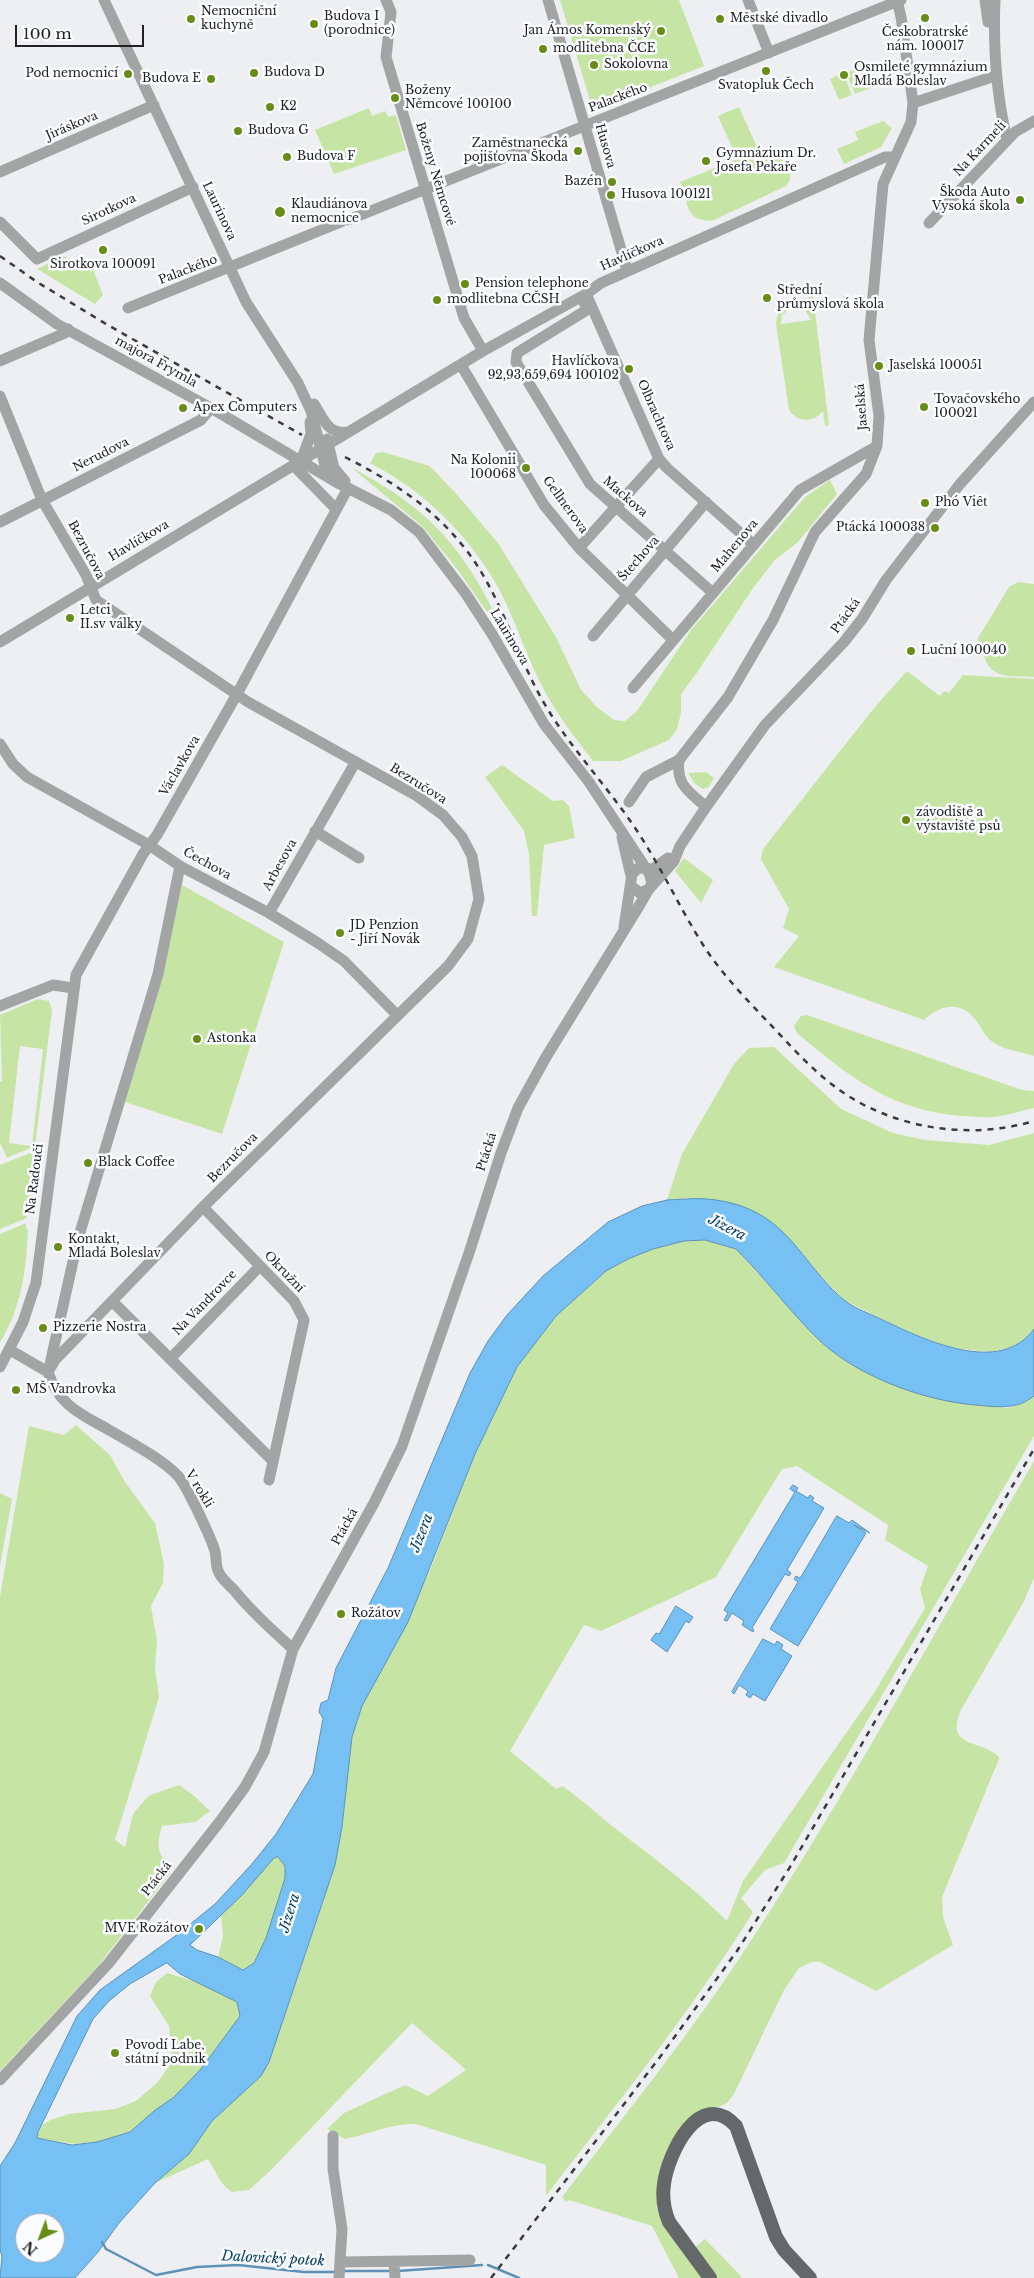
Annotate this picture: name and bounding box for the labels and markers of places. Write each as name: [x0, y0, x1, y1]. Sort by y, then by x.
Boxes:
place label: Nemocniční kuchyně: [201, 5, 277, 33]
place label: Budova I (porodnice): [324, 10, 395, 38]
place label: Městské divadlo: [730, 12, 828, 26]
marker: Českobratrské nám. 100017: [919, 12, 931, 24]
marker: Nemocniční kuchyně: [185, 13, 197, 25]
marker: Městské divadlo: [714, 13, 726, 25]
marker: Budova I (porodnice): [308, 18, 320, 30]
place label: Jan Ámos Komenský: [524, 24, 651, 38]
marker: Jan Ámos Komenský: [655, 25, 667, 37]
place label: Českobratrské nám. 100017: [882, 26, 968, 54]
place label: modlitebna ČCE: [553, 42, 655, 56]
marker: modlitebna ČCE: [537, 43, 549, 55]
place label: Sokolovna: [604, 58, 668, 72]
marker: Sokolovna: [588, 59, 600, 71]
place label: Osmileté gymnázium Mladá Boleslav: [854, 61, 988, 89]
marker: Svatopluk Čech: [760, 65, 772, 77]
place label: Budova D: [264, 66, 325, 80]
place label: Pod nemocnicí: [26, 67, 118, 81]
marker: Budova D: [248, 67, 260, 79]
marker: Pod nemocnicí: [122, 68, 134, 80]
marker: Osmileté gymnázium Mladá Boleslav: [838, 69, 850, 81]
place label: Budova E: [142, 72, 201, 86]
marker: Budova E: [205, 73, 217, 85]
place label: Svatopluk Čech: [718, 79, 814, 93]
place label: Boženy Němcové 100100: [405, 84, 512, 112]
marker: Boženy Němcové 100100: [389, 92, 401, 104]
place label: K2: [280, 100, 297, 114]
marker: K2: [264, 101, 276, 113]
place label: Budova G: [248, 124, 309, 138]
marker: Budova G: [232, 125, 244, 137]
place label: Zaměstnanecká pojišťovna Škoda: [464, 137, 568, 165]
marker: Zaměstnanecká pojišťovna Škoda: [572, 145, 584, 157]
place label: Gymnázium Dr. Josefa Pekaře: [716, 147, 816, 175]
place label: Budova F: [297, 150, 355, 164]
marker: Budova F: [281, 151, 293, 163]
marker: Gymnázium Dr. Josefa Pekaře: [700, 155, 712, 167]
place label: Bazén: [564, 175, 602, 189]
marker: Bazén: [606, 176, 618, 188]
place label: Škoda Auto Vysoká škola: [932, 186, 1010, 214]
place label: Husova 100121: [621, 188, 711, 202]
marker: Husova 100121: [605, 189, 617, 201]
marker: Škoda Auto Vysoká škola: [1014, 194, 1026, 206]
place label: Klaudiánova nemocnice: [291, 198, 367, 226]
marker: Klaudiánova nemocnice: [273, 205, 287, 219]
marker: Sirotkova 100091: [97, 244, 109, 256]
place label: Sirotkova 100091: [50, 258, 156, 272]
place label: Pension telephone: [475, 277, 589, 291]
marker: Pension telephone: [459, 278, 471, 290]
place label: Střední průmyslová škola: [777, 284, 884, 312]
marker: Střední průmyslová škola: [761, 292, 773, 304]
place label: modlitebna CČSH: [447, 293, 560, 307]
marker: modlitebna CČSH: [431, 294, 443, 306]
place label: Havlíčkova 92,93,659,694 100102: [488, 355, 619, 383]
place label: Jaselská 100051: [889, 359, 982, 373]
marker: Jaselská 100051: [873, 360, 885, 372]
marker: Havlíčkova 92,93,659,694 100102: [623, 363, 635, 375]
place label: Tovačovského 100021: [934, 393, 1020, 421]
place label: Apex Computers: [193, 401, 297, 415]
marker: Tovačovského 100021: [918, 401, 930, 413]
marker: Apex Computers: [177, 402, 189, 414]
place label: Na Kolonii 100068: [450, 454, 516, 482]
marker: Na Kolonii 100068: [520, 462, 532, 474]
place label: Phó Viêt: [935, 496, 988, 510]
marker: Phó Viêt: [919, 497, 931, 509]
place label: Ptácká 100038: [836, 521, 925, 535]
marker: Ptácká 100038: [929, 522, 941, 534]
place label: Letci II.sv války: [80, 604, 142, 632]
marker: Letci II.sv války: [64, 612, 76, 624]
place label: Luční 100040: [921, 644, 1007, 658]
marker: Luční 100040: [905, 645, 917, 657]
place label: závodiště a výstaviště psů: [916, 806, 1001, 834]
marker: závodiště a výstaviště psů: [900, 814, 912, 826]
place label: JD Penzion - Jiří Novák: [350, 919, 420, 947]
marker: JD Penzion - Jiří Novák: [334, 927, 346, 939]
place label: Astonka: [207, 1032, 256, 1046]
marker: Astonka: [191, 1033, 203, 1045]
place label: Black Coffee: [98, 1156, 175, 1170]
marker: Black Coffee: [82, 1157, 94, 1169]
place label: Kontakt, Mladá Boleslav: [68, 1233, 161, 1261]
marker: Kontakt, Mladá Boleslav: [52, 1241, 64, 1253]
place label: Pizzerie Nostra: [53, 1321, 146, 1335]
marker: Pizzerie Nostra: [37, 1322, 49, 1334]
place label: MŠ Vandrovka: [26, 1383, 116, 1397]
marker: MŠ Vandrovka: [10, 1384, 22, 1396]
place label: Rožátov: [351, 1607, 401, 1621]
marker: Rožátov: [335, 1608, 347, 1620]
place label: MVE Rožátov: [104, 1922, 189, 1936]
marker: MVE Rožátov: [193, 1923, 205, 1935]
place label: Povodí Labe, státní podnik: [125, 2039, 206, 2067]
marker: Povodí Labe, státní podnik: [109, 2047, 121, 2059]

